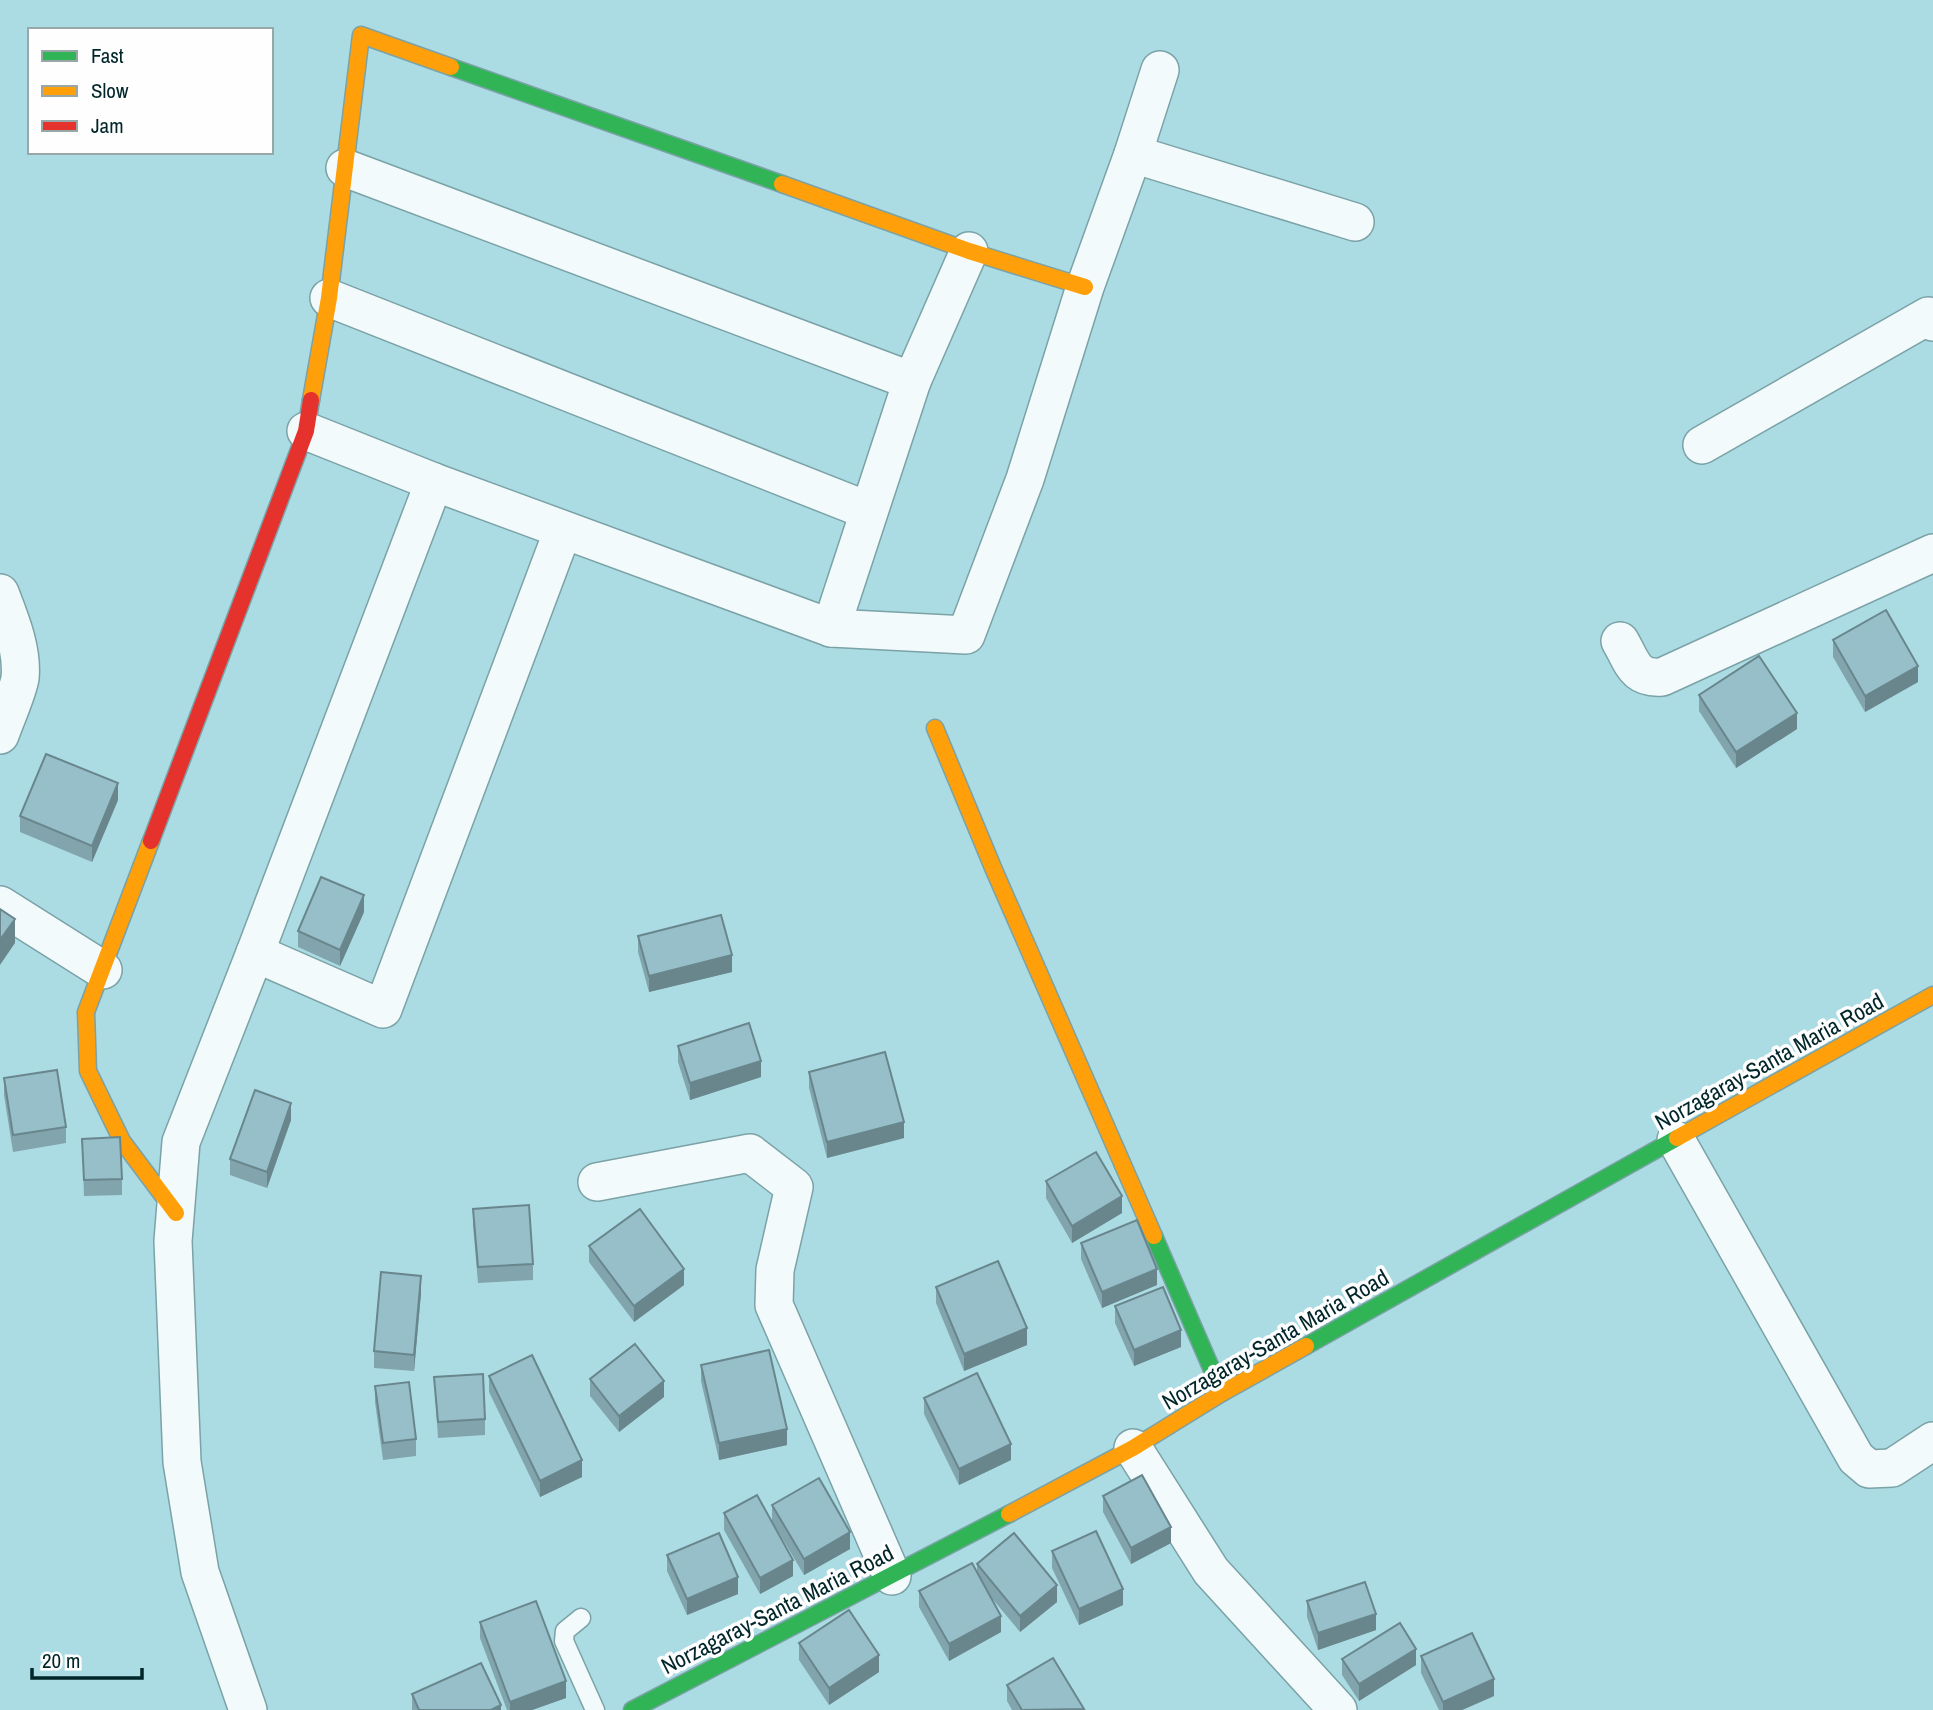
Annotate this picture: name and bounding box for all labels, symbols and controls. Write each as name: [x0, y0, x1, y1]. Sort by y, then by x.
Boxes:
legend: [28, 28, 273, 154]
text: Fast: [91, 41, 124, 70]
text: Slow: [91, 76, 129, 105]
text: Jam: [91, 111, 124, 140]
street label: Norzagaray-Santa Maria Road: [1649, 985, 1889, 1137]
street label: Norzagaray-Santa Maria Road: [1156, 1261, 1394, 1417]
street label: Norzagaray-Santa Maria Road: [656, 1537, 898, 1681]
scale bar: [32, 1636, 142, 1680]
text: 20 m: [42, 1646, 80, 1675]

